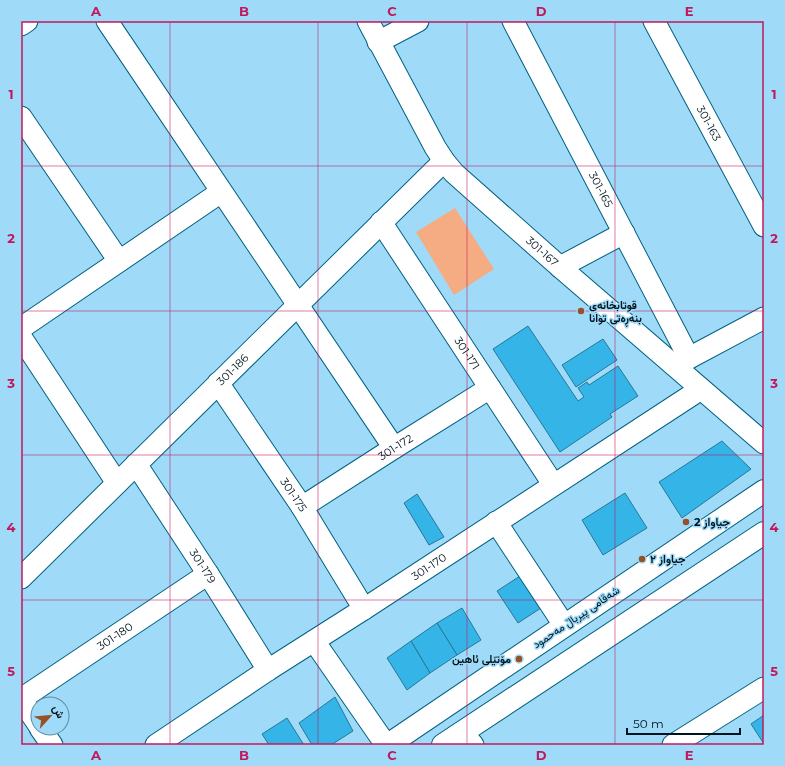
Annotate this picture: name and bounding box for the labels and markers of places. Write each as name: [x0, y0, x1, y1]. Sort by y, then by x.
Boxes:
place label: قوتابخانەی بنەڕەتی توانا: [589, 298, 642, 327]
marker: قوتابخانەی بنەڕەتی توانا: [576, 306, 586, 316]
place label: جیاواز 2: [694, 515, 731, 529]
marker: جیاواز 2: [681, 517, 691, 527]
place label: جیاواز ٢: [650, 552, 686, 566]
marker: جیاواز ٢: [637, 554, 647, 564]
place label: مۆتێلی ئاهین: [452, 652, 511, 666]
marker: مۆتێلی ئاهین: [514, 654, 524, 664]

